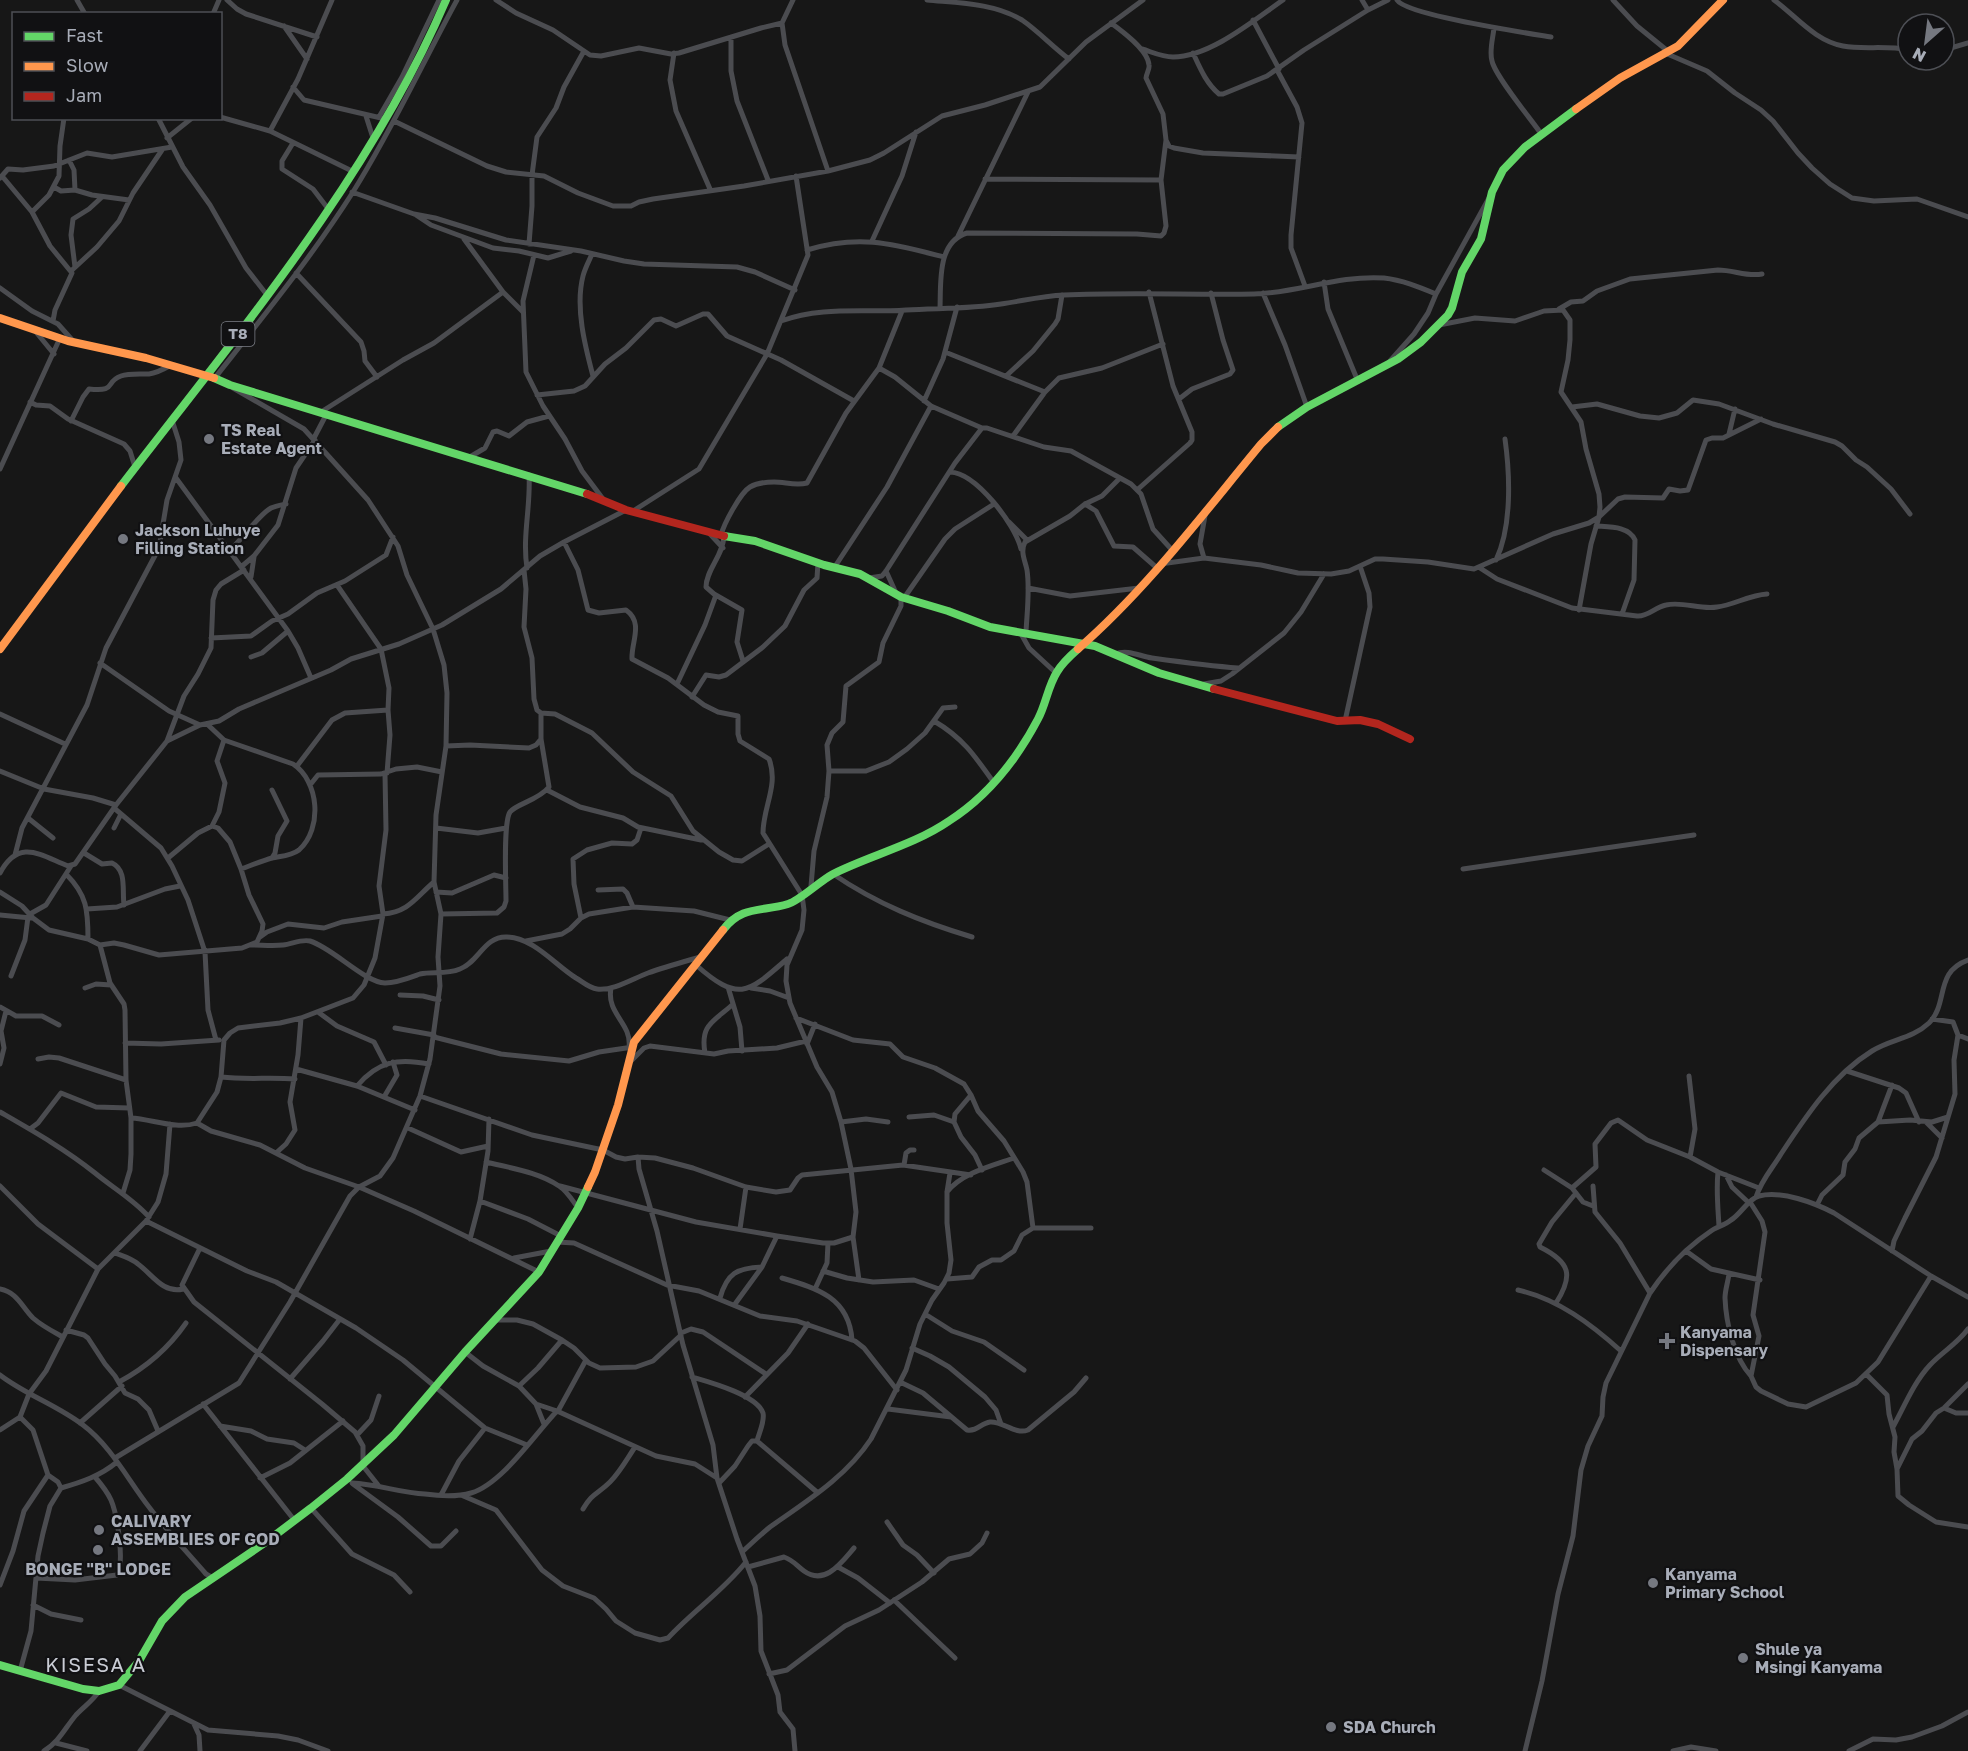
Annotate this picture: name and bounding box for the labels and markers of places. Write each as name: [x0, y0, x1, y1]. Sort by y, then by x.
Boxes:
place label: TS Real Estate Agent: [221, 420, 322, 458]
marker: TS Real Estate Agent: [202, 432, 216, 446]
place label: Jackson Luhuye Filling Station: [135, 520, 260, 558]
marker: Jackson Luhuye Filling Station: [116, 532, 130, 546]
place label: Kanyama Dispensary: [1680, 1322, 1769, 1360]
marker: Kanyama Dispensary: [1658, 1332, 1676, 1350]
place label: CALIVARY ASSEMBLIES OF GOD: [111, 1511, 280, 1549]
marker: CALIVARY ASSEMBLIES OF GOD: [92, 1523, 106, 1537]
marker: BONGE "B" LODGE: [91, 1543, 105, 1557]
place label: BONGE "B" LODGE: [25, 1559, 171, 1579]
place label: Kanyama Primary School: [1665, 1564, 1785, 1602]
marker: Kanyama Primary School: [1646, 1576, 1660, 1590]
place label: Shule ya Msingi Kanyama: [1755, 1639, 1882, 1677]
marker: Shule ya Msingi Kanyama: [1736, 1651, 1750, 1665]
place label: SDA Church: [1343, 1717, 1436, 1737]
marker: SDA Church: [1324, 1720, 1338, 1734]

